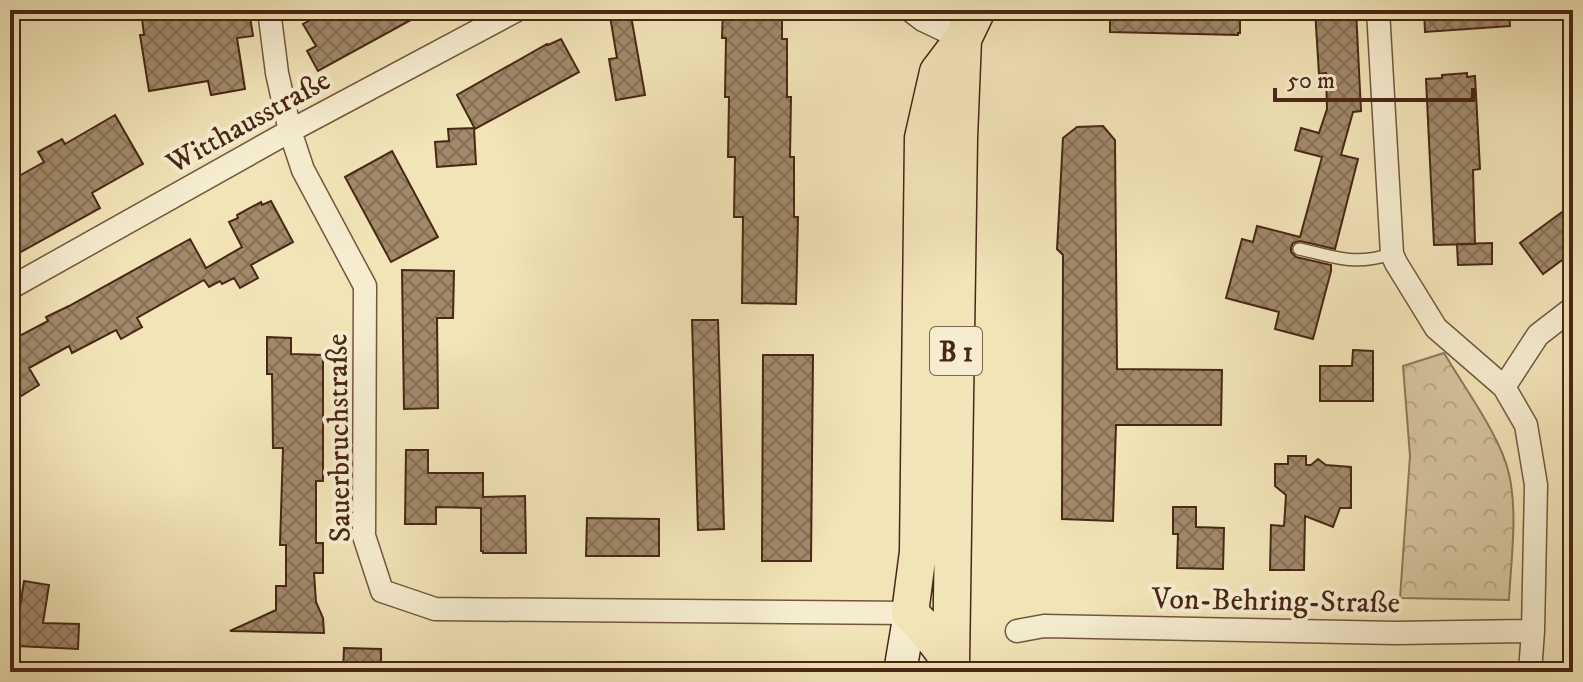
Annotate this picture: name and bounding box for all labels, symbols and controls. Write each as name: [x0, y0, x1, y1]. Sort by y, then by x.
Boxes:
scale bar: [1275, 52, 1473, 102]
street label: Witthausstraße: [160, 62, 337, 183]
text: 50 m: [1287, 66, 1335, 96]
road number: B 1: [930, 327, 982, 375]
street label: Sauerbruchstraße: [319, 333, 360, 543]
street label: Von-Behring-Straße: [1151, 581, 1400, 622]

